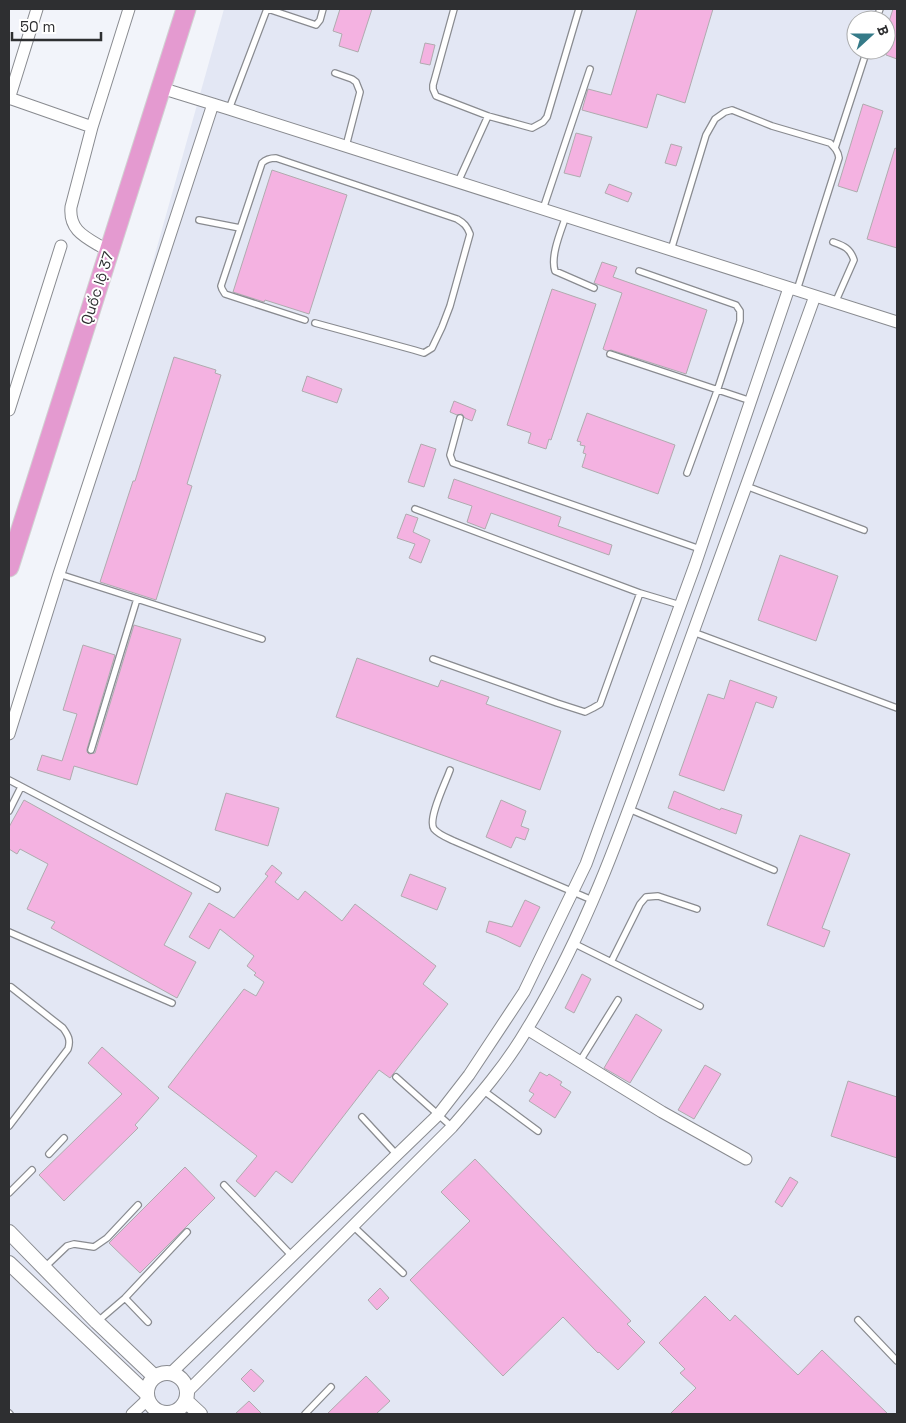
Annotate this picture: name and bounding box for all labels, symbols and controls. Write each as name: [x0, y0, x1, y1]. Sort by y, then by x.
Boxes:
scale bar: [12, 10, 101, 42]
north arrow: [846, 10, 896, 60]
text: 50 m: [20, 17, 55, 36]
text: B: [873, 23, 893, 38]
street label: Quốc lộ 37: [76, 249, 118, 327]

